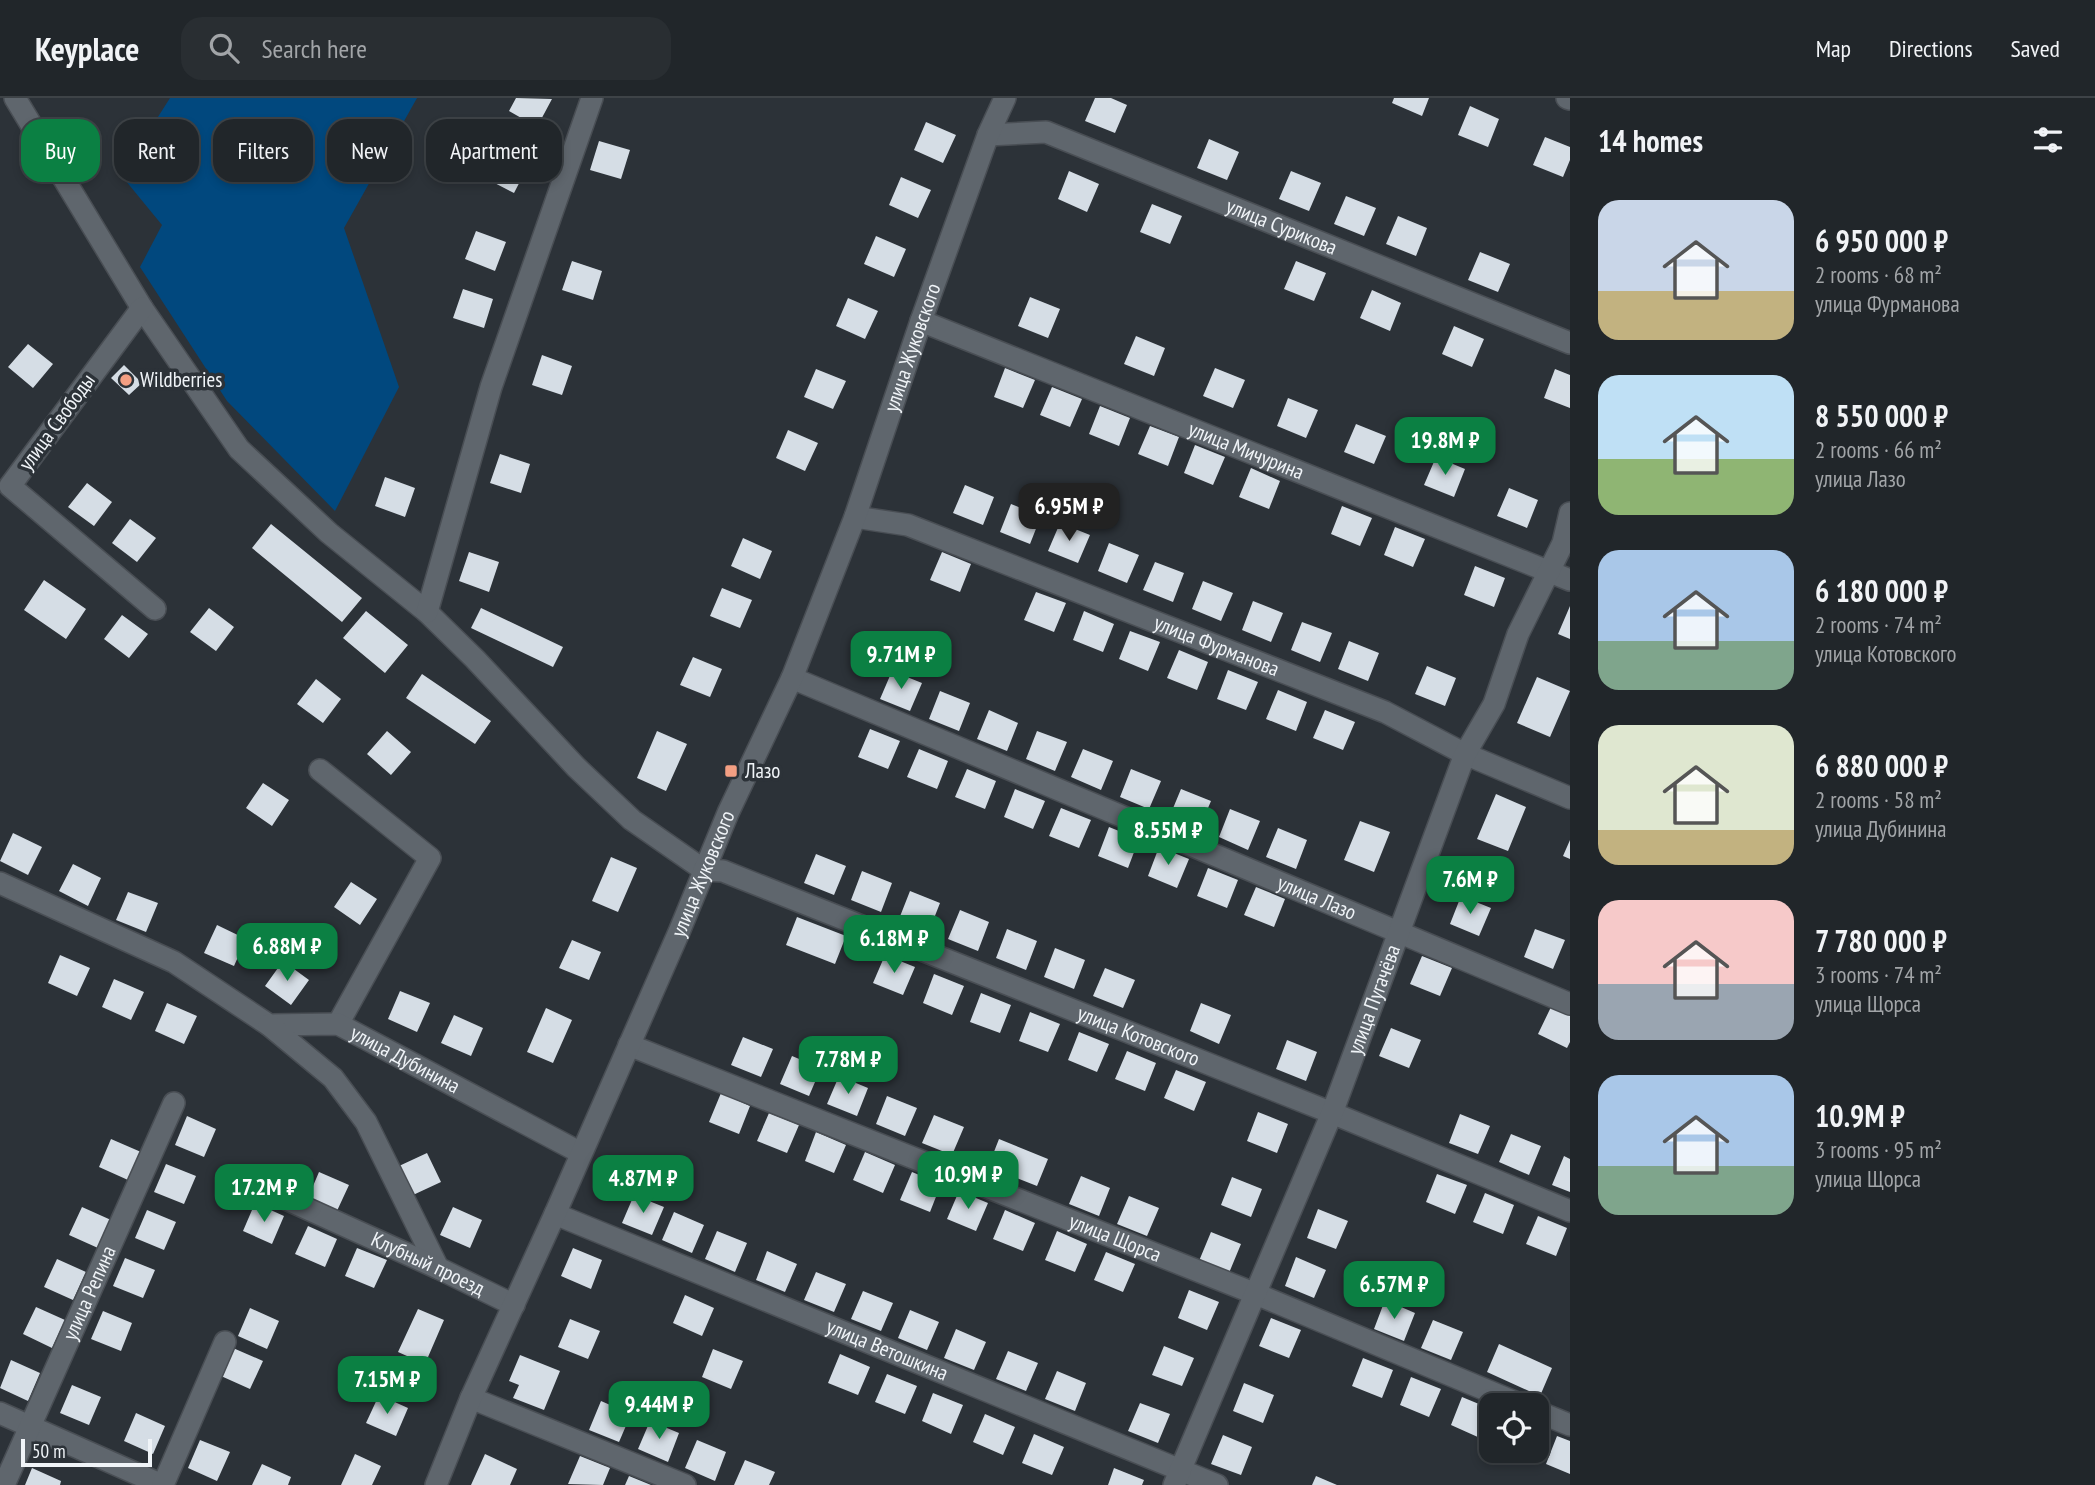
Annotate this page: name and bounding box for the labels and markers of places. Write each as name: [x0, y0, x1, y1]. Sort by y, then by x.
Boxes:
place label: Wildberries: [140, 366, 222, 393]
marker: Wildberries: [118, 372, 134, 388]
pin: 19.8M ₽: [1380, 418, 1510, 477]
pin: 6.95M ₽: [1004, 484, 1134, 543]
pin: 9.71M ₽: [836, 632, 966, 691]
place label: Лазо: [744, 757, 780, 784]
marker: Лазо: [723, 763, 739, 779]
pin: 8.55M ₽: [1103, 808, 1233, 867]
pin: 7.6M ₽: [1413, 856, 1527, 916]
pin: 6.18M ₽: [829, 916, 959, 975]
pin: 6.88M ₽: [222, 924, 352, 983]
pin: 7.78M ₽: [783, 1037, 913, 1096]
pin: 10.9M ₽: [903, 1152, 1033, 1211]
pin: 4.87M ₽: [578, 1156, 708, 1215]
pin: 17.2M ₽: [199, 1164, 329, 1224]
pin: 6.57M ₽: [1329, 1262, 1459, 1321]
pin: 7.15M ₽: [322, 1356, 452, 1416]
pin: 9.44M ₽: [594, 1382, 724, 1441]

